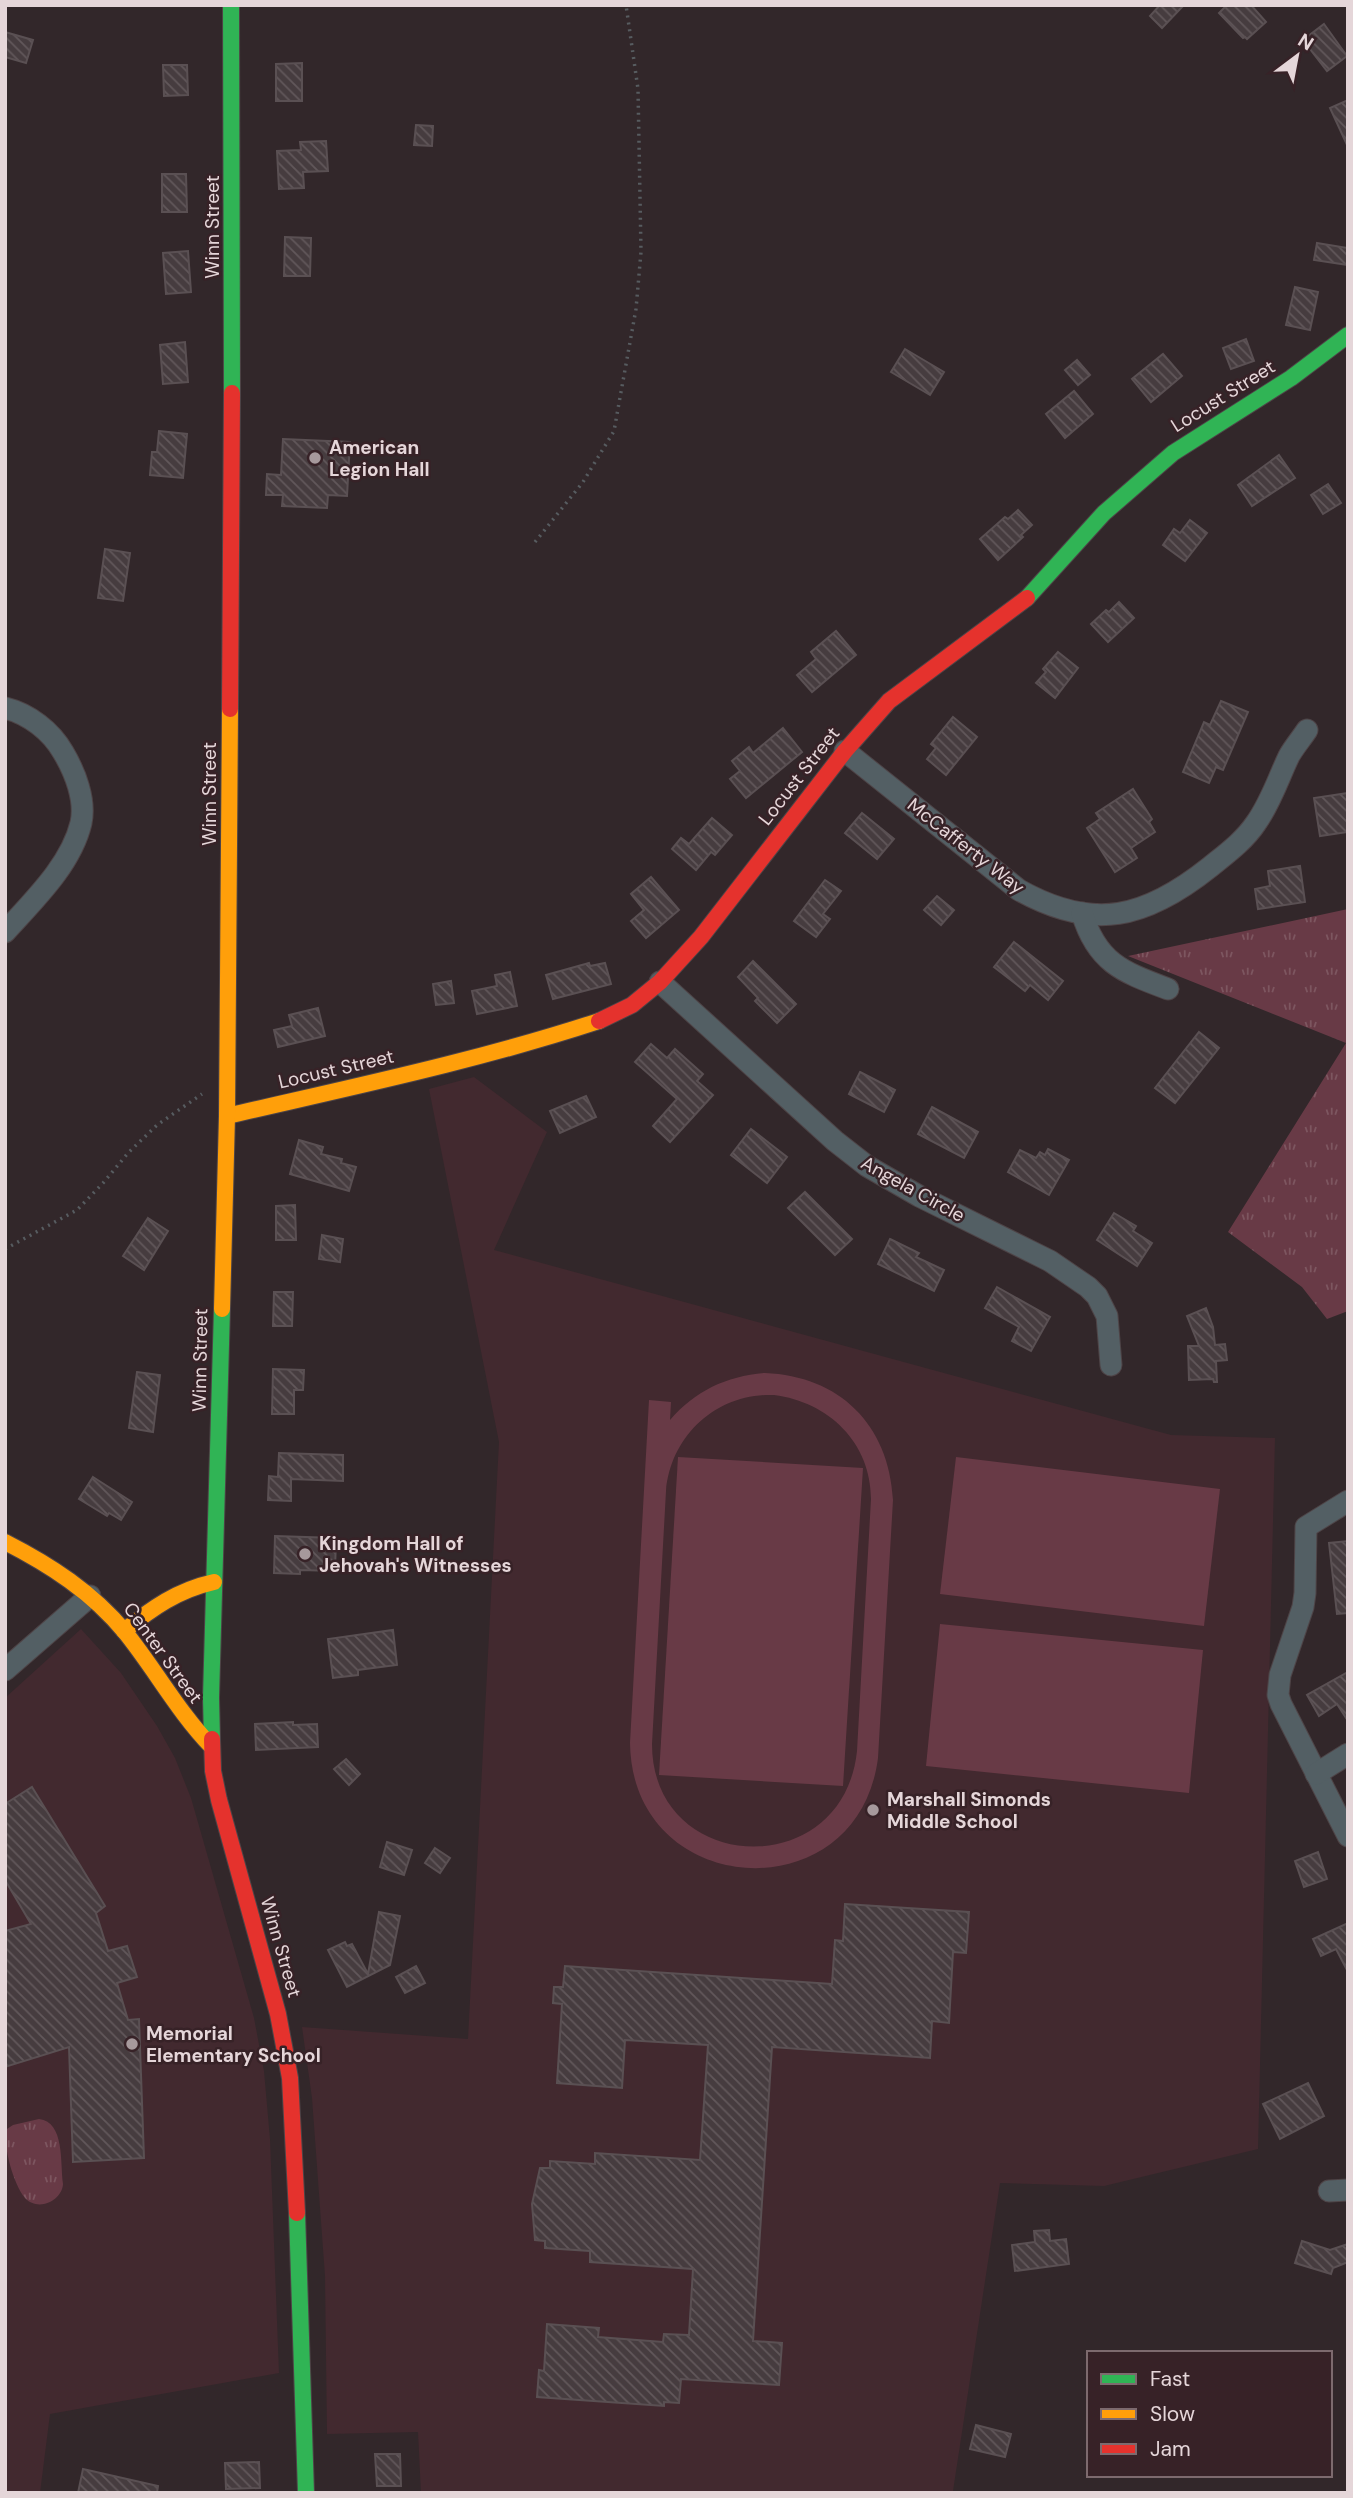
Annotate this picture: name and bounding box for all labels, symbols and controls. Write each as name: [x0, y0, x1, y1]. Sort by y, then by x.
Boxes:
north arrow: [1262, 21, 1332, 91]
text: N: [1293, 28, 1318, 56]
street label: Winn Street: [200, 175, 225, 279]
street label: Locust Street: [1166, 354, 1280, 438]
place label: American Legion Hall: [329, 435, 430, 482]
marker: American Legion Hall: [307, 450, 323, 466]
street label: Locust Street: [753, 722, 845, 830]
street label: Winn Street: [197, 742, 222, 846]
street label: McCafferty Way: [902, 792, 1030, 900]
street label: Locust Street: [276, 1044, 396, 1094]
street label: Angela Circle: [857, 1150, 969, 1228]
street label: Winn Street: [187, 1308, 213, 1412]
place label: Kingdom Hall of Jehovah's Witnesses: [319, 1531, 512, 1578]
marker: Kingdom Hall of Jehovah's Witnesses: [297, 1546, 313, 1562]
street label: Center Street: [118, 1597, 208, 1709]
place label: Marshall Simonds Middle School: [887, 1787, 1051, 1834]
marker: Marshall Simonds Middle School: [865, 1802, 881, 1818]
street label: Winn Street: [255, 1894, 307, 2000]
place label: Memorial Elementary School: [146, 2021, 321, 2068]
marker: Memorial Elementary School: [124, 2036, 140, 2052]
legend: [1087, 2351, 1332, 2477]
text: Fast: [1150, 2365, 1190, 2393]
text: Slow: [1150, 2400, 1195, 2428]
text: Jam: [1150, 2435, 1191, 2463]

